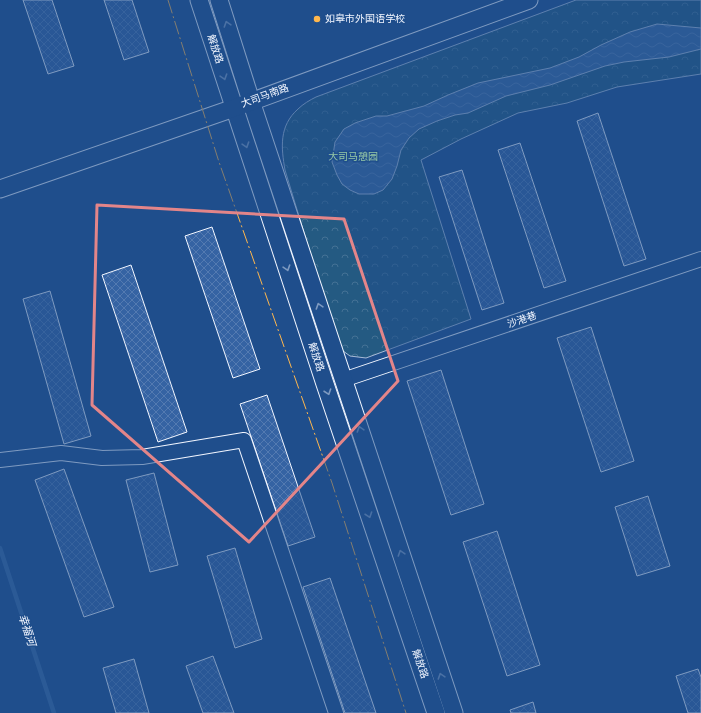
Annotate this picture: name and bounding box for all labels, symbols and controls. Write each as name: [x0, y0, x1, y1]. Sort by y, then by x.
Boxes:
place label: 如皋市外国语学校: [325, 13, 405, 25]
marker: 如皋市外国语学校: [312, 14, 322, 24]
one-way arrow: [223, 20, 232, 27]
street label: 解放路: [205, 33, 225, 65]
one-way arrow: [219, 73, 228, 80]
street label: 大司马南路: [239, 82, 291, 110]
one-way arrow: [241, 141, 250, 148]
park label: 大司马憩园: [328, 151, 378, 163]
one-way arrow: [282, 265, 290, 272]
one-way arrow: [315, 302, 324, 309]
street label: 沙港巷: [506, 309, 538, 331]
street label: 解放路: [306, 341, 326, 373]
one-way arrow: [323, 388, 331, 395]
one-way arrow: [356, 426, 365, 433]
one-way arrow: [364, 511, 373, 518]
one-way arrow: [397, 549, 405, 556]
water label: 幸福河: [16, 612, 39, 650]
street label: 解放路: [409, 648, 431, 680]
one-way arrow: [438, 673, 446, 680]

